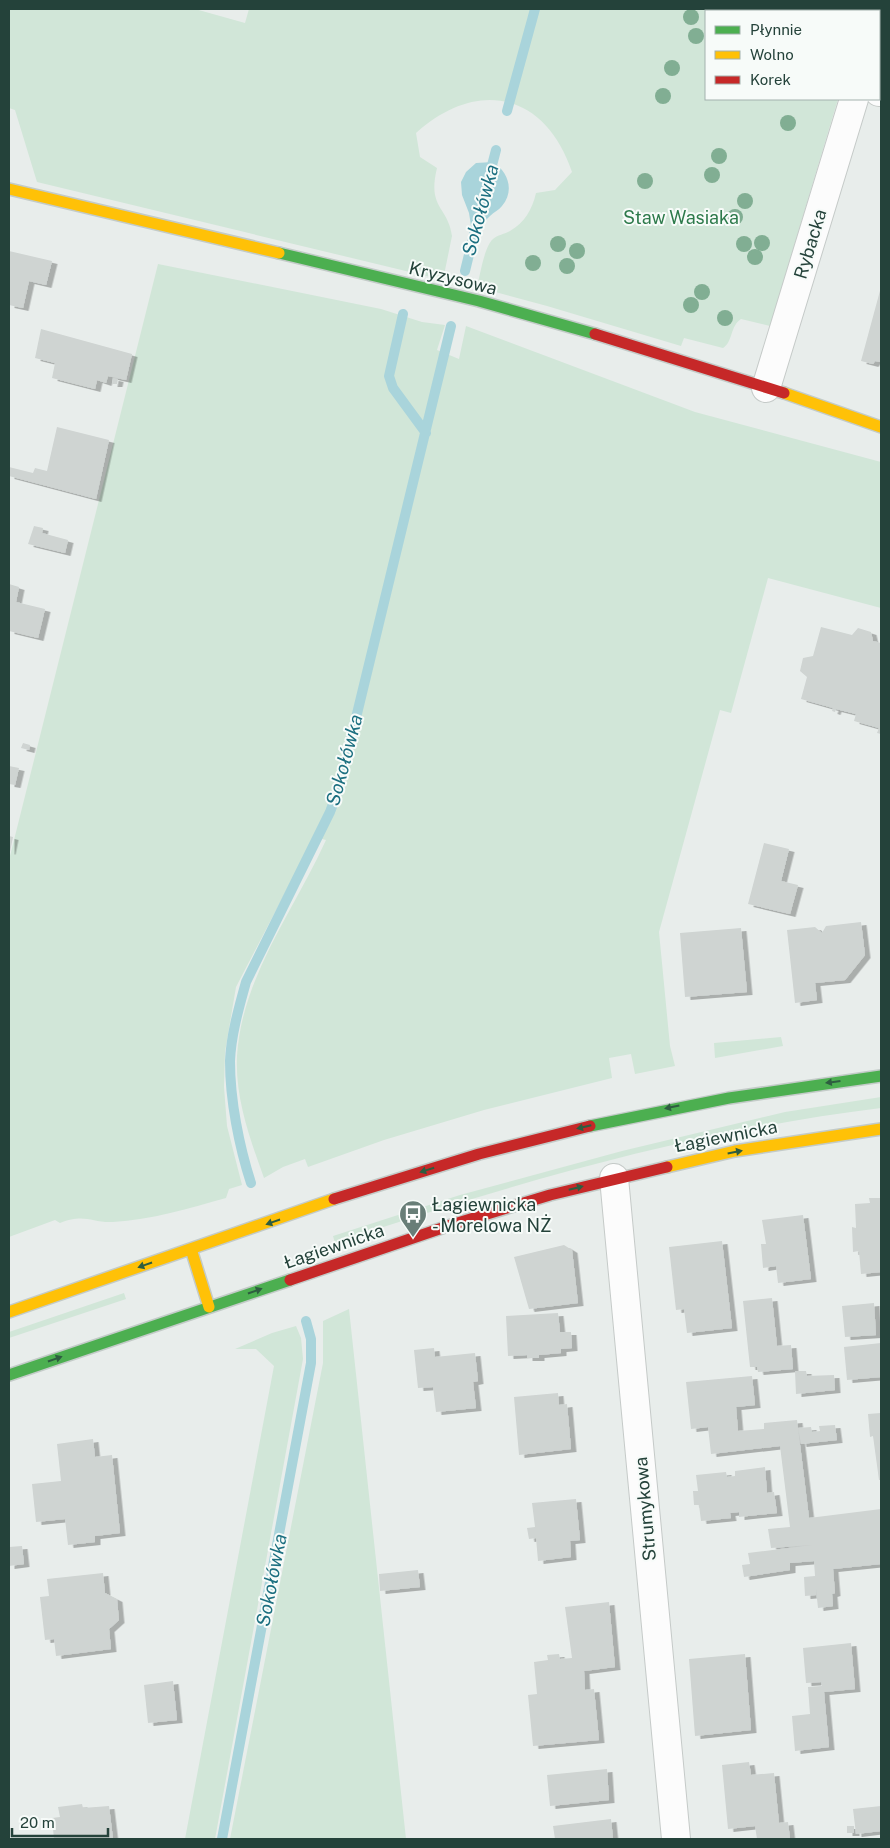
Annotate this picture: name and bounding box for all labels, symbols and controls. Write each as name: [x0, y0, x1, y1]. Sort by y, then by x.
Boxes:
legend: [705, 10, 880, 100]
text: Płynnie: [750, 21, 802, 38]
text: Wolno: [750, 46, 794, 63]
text: Korek: [750, 71, 791, 88]
water label: Sokołówka: [457, 162, 503, 258]
park label: Staw Wasiaka: [623, 207, 739, 228]
street label: Rybacka: [789, 207, 831, 281]
street label: Kryzysowa: [407, 257, 499, 299]
water label: Sokołówka: [321, 712, 367, 808]
one-way arrow: [825, 1078, 841, 1086]
one-way arrow: [664, 1104, 680, 1112]
street label: Łagiewnicka: [673, 1116, 779, 1156]
one-way arrow: [576, 1123, 591, 1131]
one-way arrow: [727, 1147, 743, 1155]
one-way arrow: [419, 1166, 434, 1174]
one-way arrow: [569, 1184, 584, 1192]
place label: Łagiewnicka - Morelowa NŻ: [432, 1194, 552, 1236]
bus stop icon: Łagiewnicka - Morelowa NŻ: [398, 1199, 428, 1238]
one-way arrow: [265, 1218, 280, 1226]
street label: Łagiewnicka: [281, 1219, 387, 1273]
one-way arrow: [137, 1262, 152, 1270]
one-way arrow: [248, 1287, 263, 1295]
one-way arrow: [48, 1355, 63, 1363]
street label: Strumykowa: [630, 1456, 660, 1562]
water label: Sokołówka: [251, 1532, 291, 1628]
scale bar: [12, 1806, 109, 1838]
text: 20 m: [20, 1814, 55, 1831]

